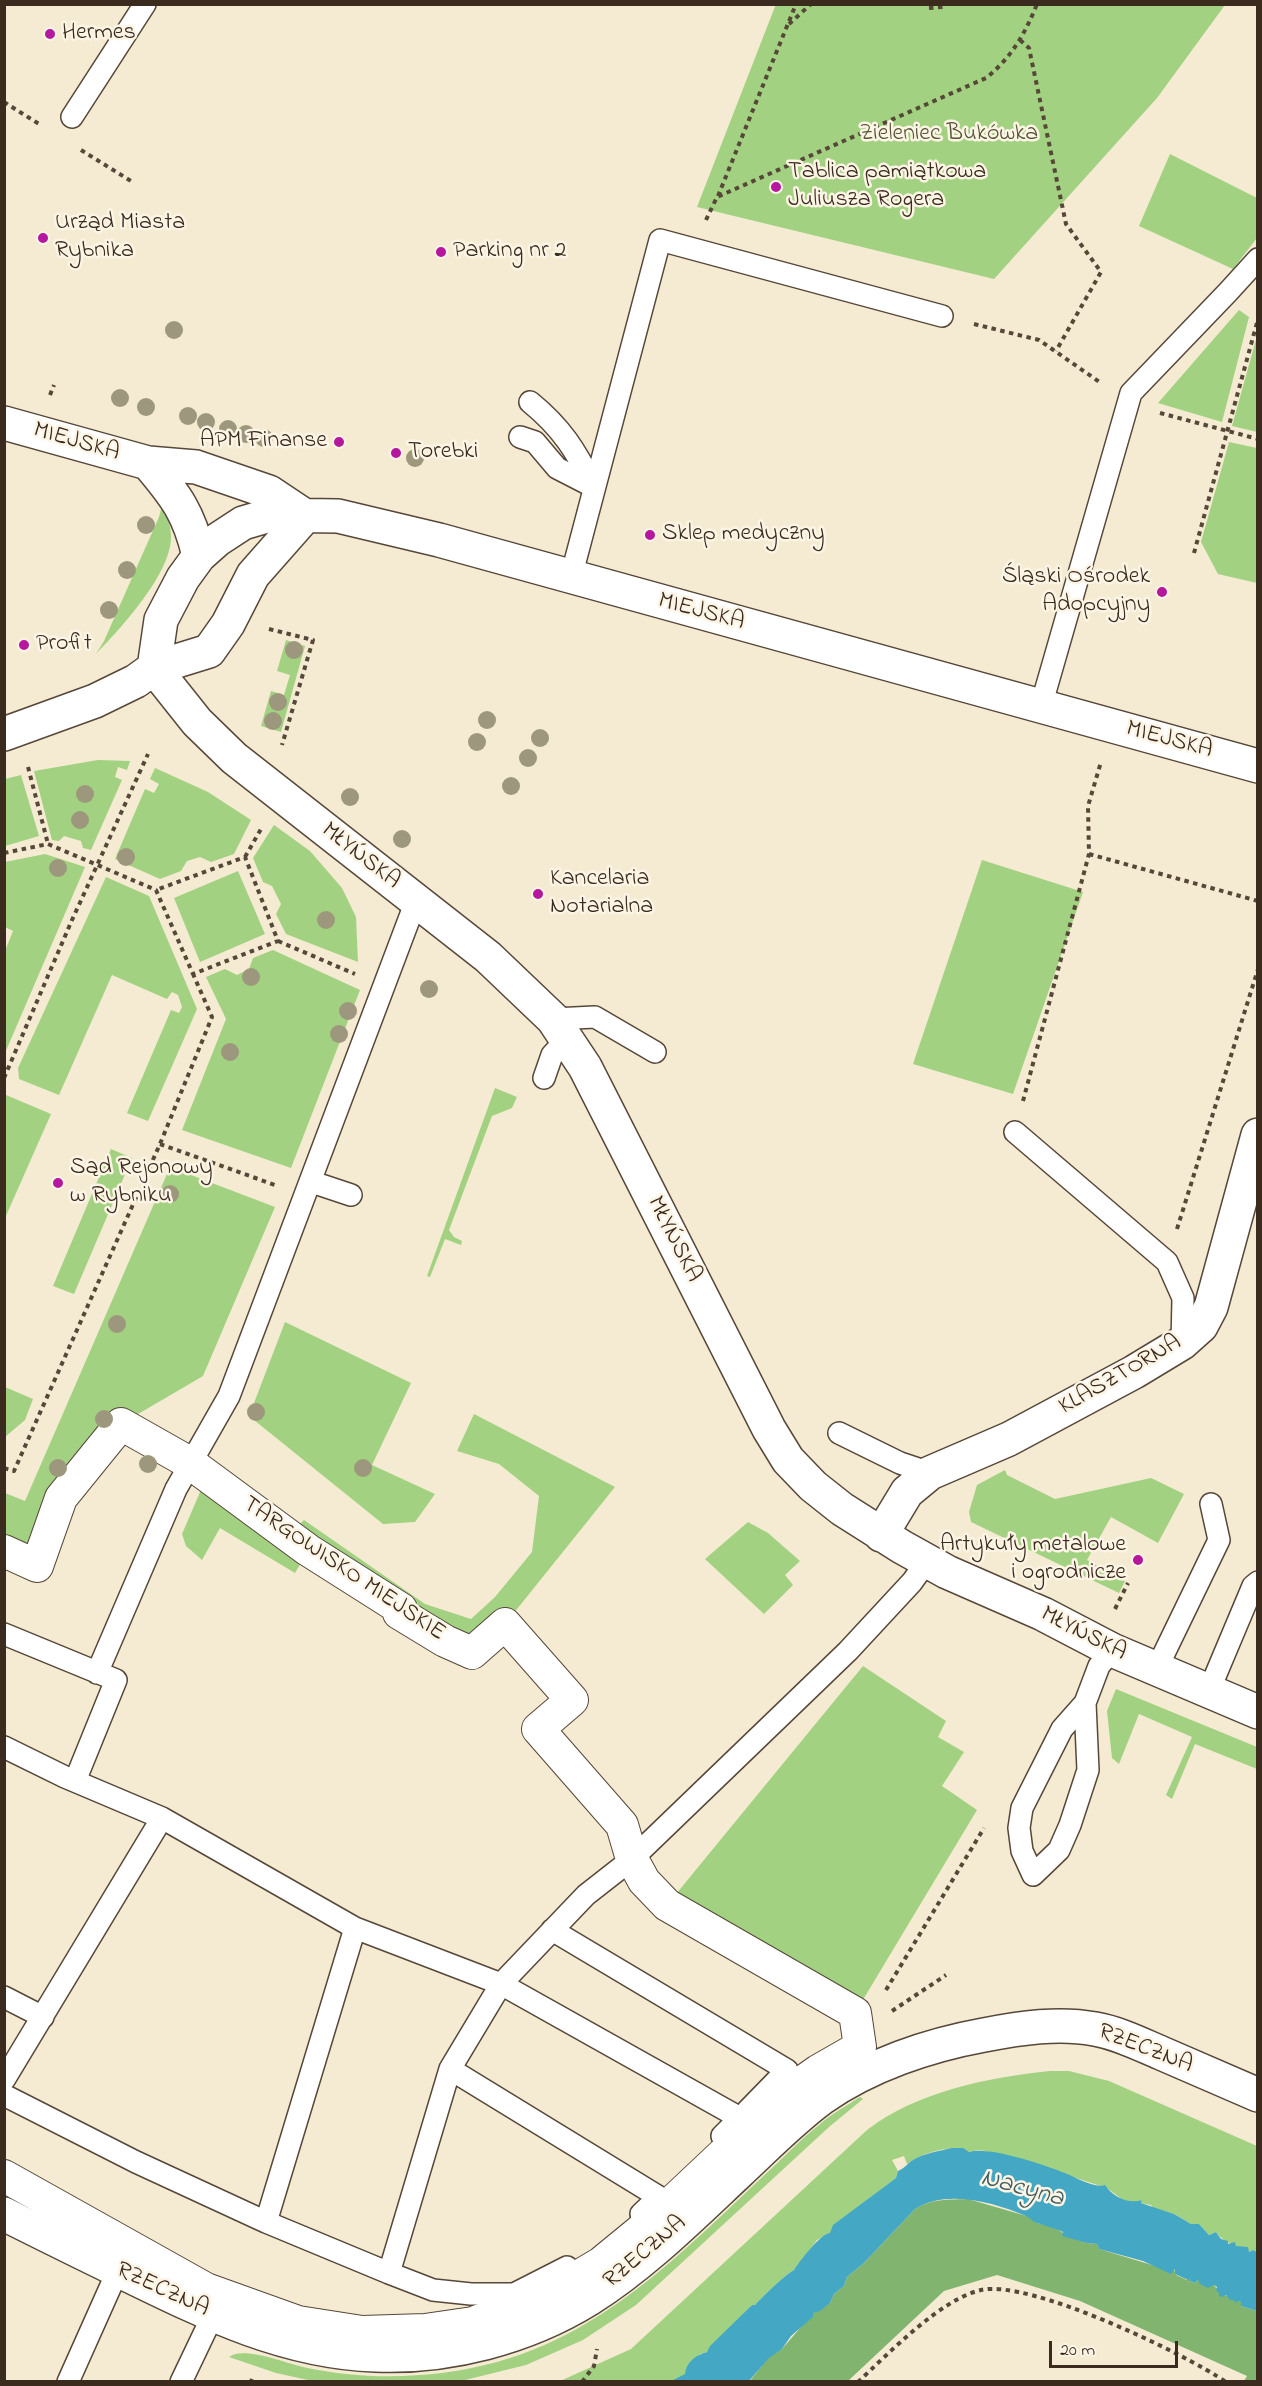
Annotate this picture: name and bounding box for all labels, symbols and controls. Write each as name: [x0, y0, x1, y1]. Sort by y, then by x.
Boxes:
place label: Hermes: [62, 20, 136, 48]
marker: Hermes: [43, 27, 57, 41]
park label: Zieleniec Bukówka: [860, 121, 1038, 149]
place label: Tablica pamiątkowa Juliusza Rogera: [788, 159, 986, 215]
marker: Tablica pamiątkowa Juliusza Rogera: [769, 180, 783, 194]
place label: Urząd Miasta Rybnika: [55, 210, 185, 266]
marker: Urząd Miasta Rybnika: [36, 231, 50, 245]
place label: Parking nr 2: [453, 238, 567, 266]
marker: Parking nr 2: [434, 245, 448, 259]
street label: MIEJSKA: [30, 417, 122, 469]
place label: APM Finanse: [200, 428, 327, 456]
marker: APM Finanse: [332, 435, 346, 449]
place label: Torebki: [408, 439, 478, 467]
marker: Torebki: [389, 446, 403, 460]
place label: Sklep medyczny: [662, 521, 825, 549]
marker: Sklep medyczny: [643, 528, 657, 542]
place label: Śląski Ośrodek Adopcyjny: [1002, 564, 1150, 620]
marker: Śląski Ośrodek Adopcyjny: [1155, 585, 1169, 599]
street label: MIEJSKA: [655, 588, 747, 638]
place label: Profit: [36, 631, 92, 659]
marker: Profit: [17, 638, 31, 652]
street label: MIEJSKA: [1123, 716, 1215, 766]
street label: MŁYŃSKA: [315, 817, 405, 897]
place label: Kancelaria Notarialna: [550, 866, 653, 922]
marker: Kancelaria Notarialna: [531, 887, 545, 901]
place label: Sąd Rejonowy w Rybniku: [70, 1155, 213, 1211]
marker: Sąd Rejonowy w Rybniku: [51, 1176, 65, 1190]
street label: MŁYŃSKA: [639, 1192, 707, 1288]
street label: KLASZTORNA: [1055, 1329, 1187, 1423]
street label: TARGOWISKO MIEJSKIE: [236, 1491, 450, 1649]
place label: Artykuły metalowe i ogrodnicze: [940, 1532, 1126, 1588]
marker: Artykuły metalowe i ogrodnicze: [1131, 1553, 1145, 1567]
street label: MŁYŃSKA: [1035, 1601, 1131, 1669]
street label: RZECZNA: [1094, 2019, 1196, 2081]
water label: Nacyna: [977, 2164, 1067, 2216]
street label: RZECZNA: [599, 2210, 693, 2296]
street label: RZECZNA: [111, 2257, 213, 2325]
scale bar: [1052, 2329, 1181, 2367]
text: 20 m: [1060, 2338, 1095, 2364]

